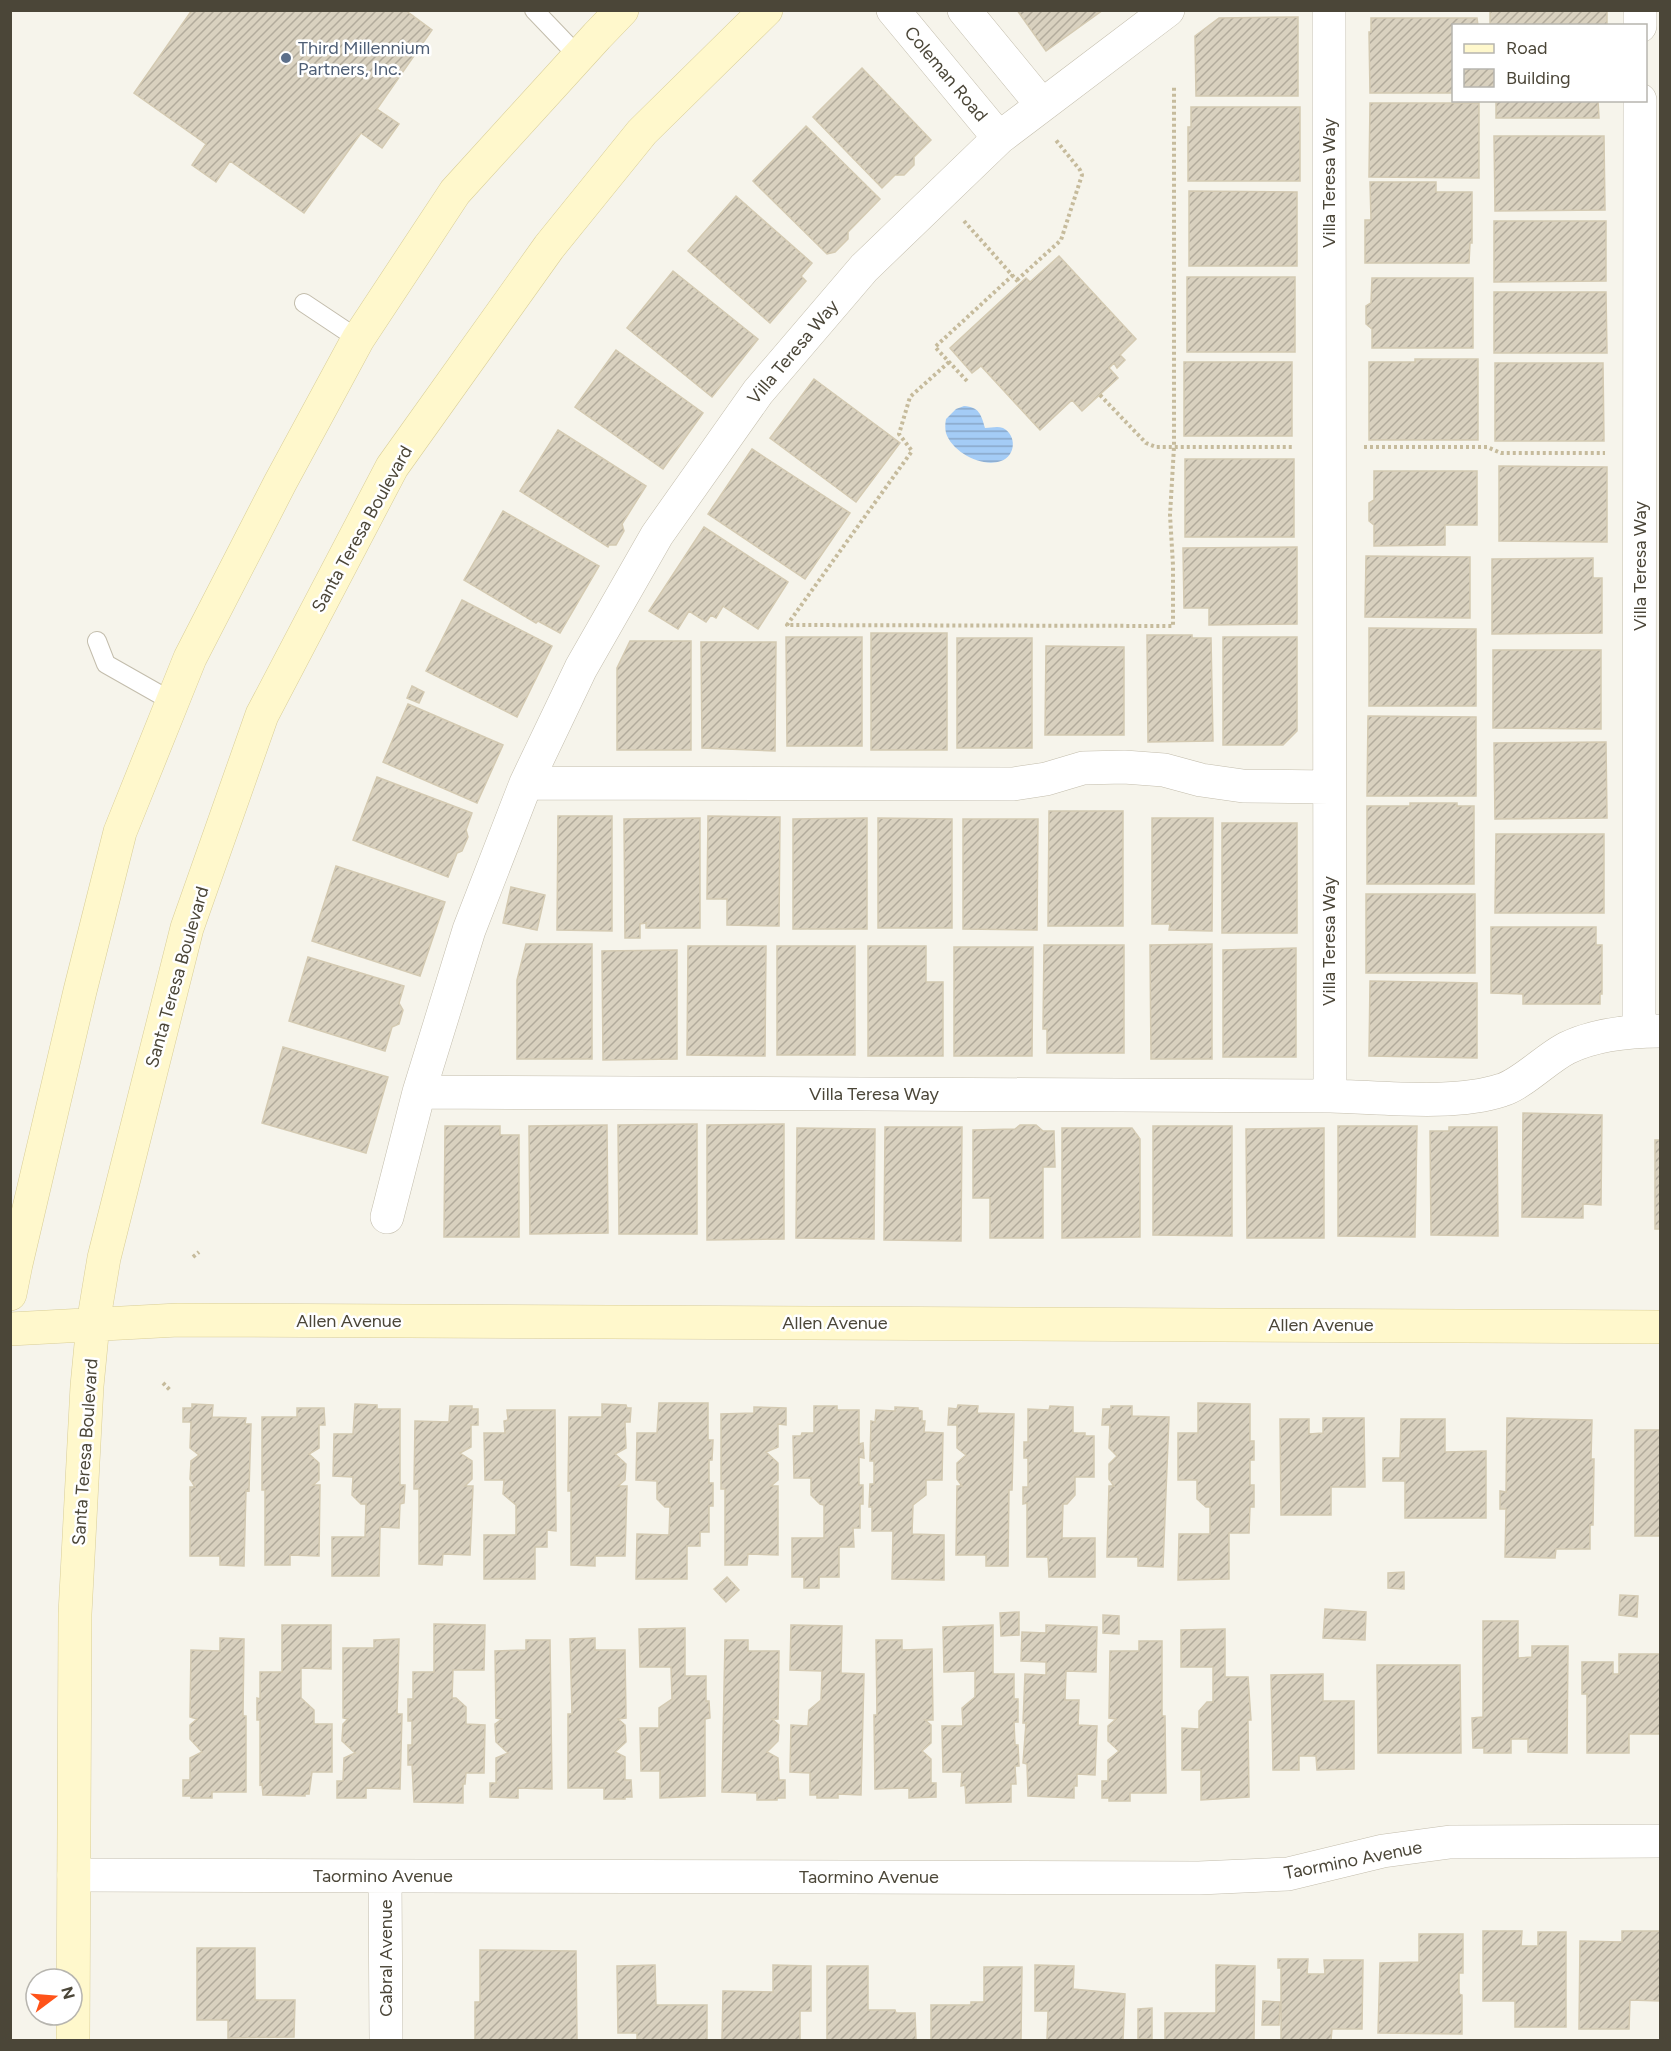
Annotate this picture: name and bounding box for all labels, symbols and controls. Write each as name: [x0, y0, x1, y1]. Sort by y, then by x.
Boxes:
street label: Coleman Road: [900, 22, 992, 126]
legend: [1452, 24, 1647, 102]
place label: Third Millennium Partners, Inc.: [298, 37, 430, 80]
text: Road: [1506, 37, 1547, 59]
marker: Third Millennium Partners, Inc.: [279, 51, 293, 65]
text: Building: [1506, 67, 1571, 89]
street label: Villa Teresa Way: [1318, 118, 1340, 248]
street label: Villa Teresa Way: [743, 295, 843, 409]
street label: Santa Teresa Boulevard: [307, 442, 417, 616]
street label: Villa Teresa Way: [1629, 501, 1651, 631]
street label: Villa Teresa Way: [1318, 876, 1340, 1006]
street label: Santa Teresa Boulevard: [141, 884, 213, 1070]
street label: Villa Teresa Way: [809, 1083, 939, 1105]
street label: Allen Avenue: [296, 1310, 402, 1332]
street label: Allen Avenue: [782, 1312, 888, 1334]
street label: Allen Avenue: [1268, 1314, 1374, 1336]
street label: Santa Teresa Boulevard: [67, 1358, 103, 1546]
street label: Taormino Avenue: [1282, 1836, 1424, 1884]
street label: Taormino Avenue: [313, 1865, 453, 1887]
street label: Taormino Avenue: [799, 1866, 939, 1888]
street label: Cabral Avenue: [375, 1899, 397, 2017]
north arrow: [24, 1967, 84, 2027]
text: N: [57, 1984, 79, 2002]

